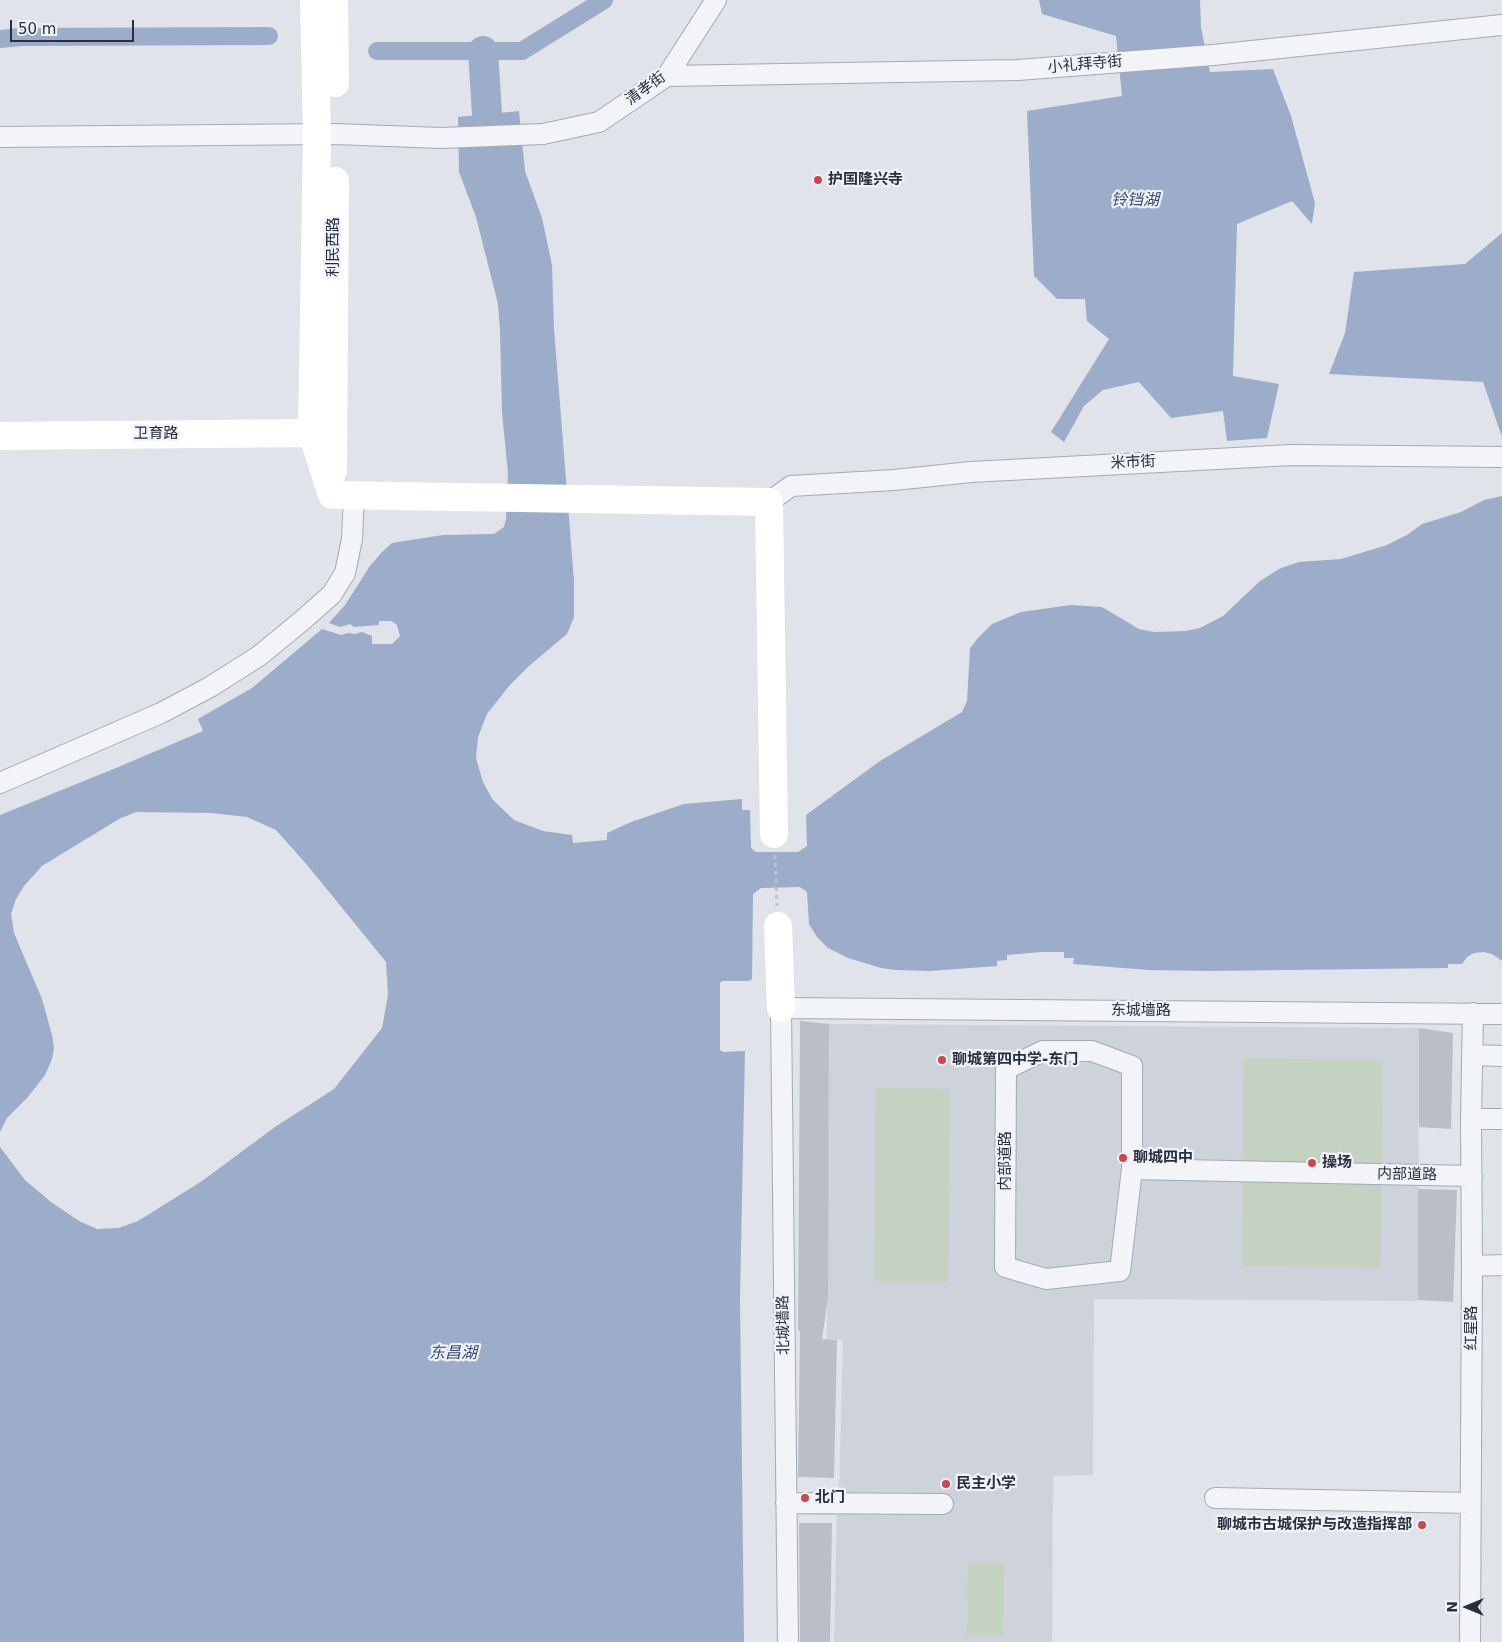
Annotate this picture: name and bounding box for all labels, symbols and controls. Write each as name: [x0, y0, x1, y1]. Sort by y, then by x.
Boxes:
scale bar: [12, 10, 136, 42]
text: 50 m: [18, 20, 56, 38]
street label: 小礼拜寺街: [1047, 53, 1123, 77]
street label: 清孝街: [623, 68, 669, 110]
place label: 护国隆兴寺: [828, 171, 903, 189]
marker: 护国隆兴寺: [812, 174, 824, 186]
water label: 铃铛湖: [1111, 191, 1159, 211]
street label: 利民西路: [325, 217, 343, 277]
street label: 卫育路: [134, 425, 178, 443]
street label: 米市街: [1110, 453, 1156, 473]
street label: 东城墙路: [1111, 1002, 1171, 1020]
place label: 聊城第四中学-东门: [952, 1051, 1078, 1069]
marker: 聊城第四中学-东门: [936, 1054, 948, 1066]
street label: 内部道路: [997, 1131, 1015, 1191]
place label: 聊城四中: [1133, 1149, 1193, 1167]
marker: 聊城四中: [1117, 1152, 1129, 1164]
place label: 操场: [1322, 1154, 1352, 1172]
marker: 操场: [1306, 1157, 1318, 1169]
street label: 内部道路: [1377, 1165, 1437, 1185]
street label: 北城墙路: [774, 1295, 794, 1355]
street label: 红星路: [1463, 1306, 1481, 1350]
water label: 东昌湖: [429, 1344, 477, 1364]
place label: 民主小学: [956, 1475, 1016, 1493]
marker: 民主小学: [940, 1478, 952, 1490]
place label: 北门: [815, 1489, 845, 1507]
marker: 北门: [799, 1492, 811, 1504]
place label: 聊城市古城保护与改造指挥部: [1217, 1516, 1412, 1534]
marker: 聊城市古城保护与改造指挥部: [1416, 1519, 1428, 1531]
north arrow: [1442, 1582, 1492, 1632]
text: N: [1444, 1601, 1460, 1613]

